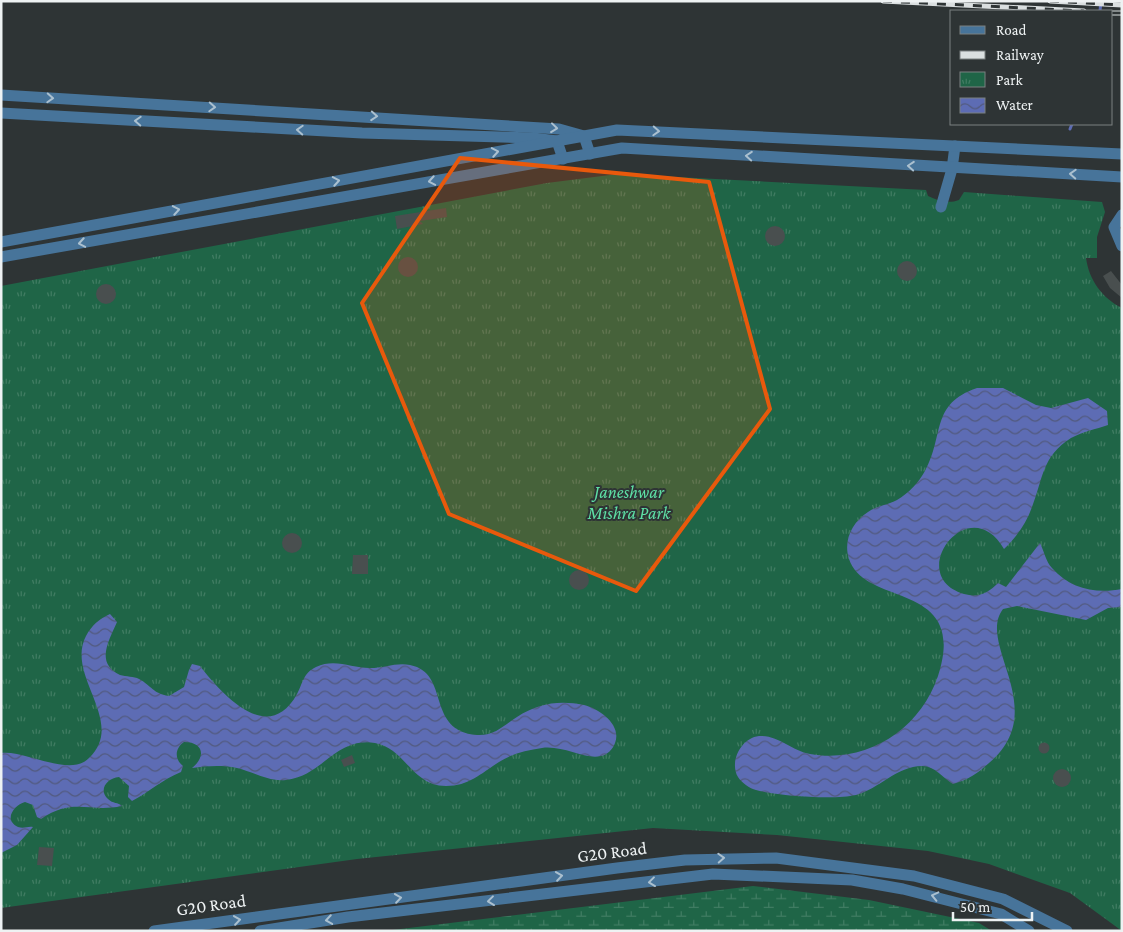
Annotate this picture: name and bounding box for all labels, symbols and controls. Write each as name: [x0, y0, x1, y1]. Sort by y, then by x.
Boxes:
legend: [950, 10, 1113, 125]
text: Road: [996, 22, 1027, 38]
text: Railway: [996, 47, 1044, 64]
text: Park: [996, 72, 1023, 88]
one-way arrow: [46, 92, 54, 103]
text: Water: [996, 97, 1033, 113]
one-way arrow: [208, 101, 216, 112]
one-way arrow: [371, 110, 379, 121]
one-way arrow: [134, 116, 142, 126]
one-way arrow: [550, 122, 558, 133]
one-way arrow: [296, 124, 304, 135]
one-way arrow: [652, 126, 660, 137]
one-way arrow: [491, 148, 500, 158]
one-way arrow: [744, 150, 752, 161]
one-way arrow: [907, 161, 915, 172]
one-way arrow: [1069, 169, 1077, 180]
one-way arrow: [427, 176, 436, 186]
one-way arrow: [331, 177, 340, 187]
one-way arrow: [171, 206, 180, 216]
one-way arrow: [78, 237, 86, 247]
park label: Janeshwar Mishra Park: [587, 482, 672, 523]
street label: G20 Road: [576, 838, 648, 866]
one-way arrow: [717, 853, 725, 864]
one-way arrow: [556, 871, 564, 882]
one-way arrow: [648, 876, 656, 886]
street label: G20 Road: [175, 890, 248, 920]
scale bar: [953, 890, 1032, 922]
one-way arrow: [930, 891, 939, 902]
one-way arrow: [395, 893, 403, 904]
one-way arrow: [486, 895, 494, 906]
text: 50 m: [960, 899, 990, 915]
one-way arrow: [325, 914, 333, 925]
one-way arrow: [233, 915, 242, 925]

